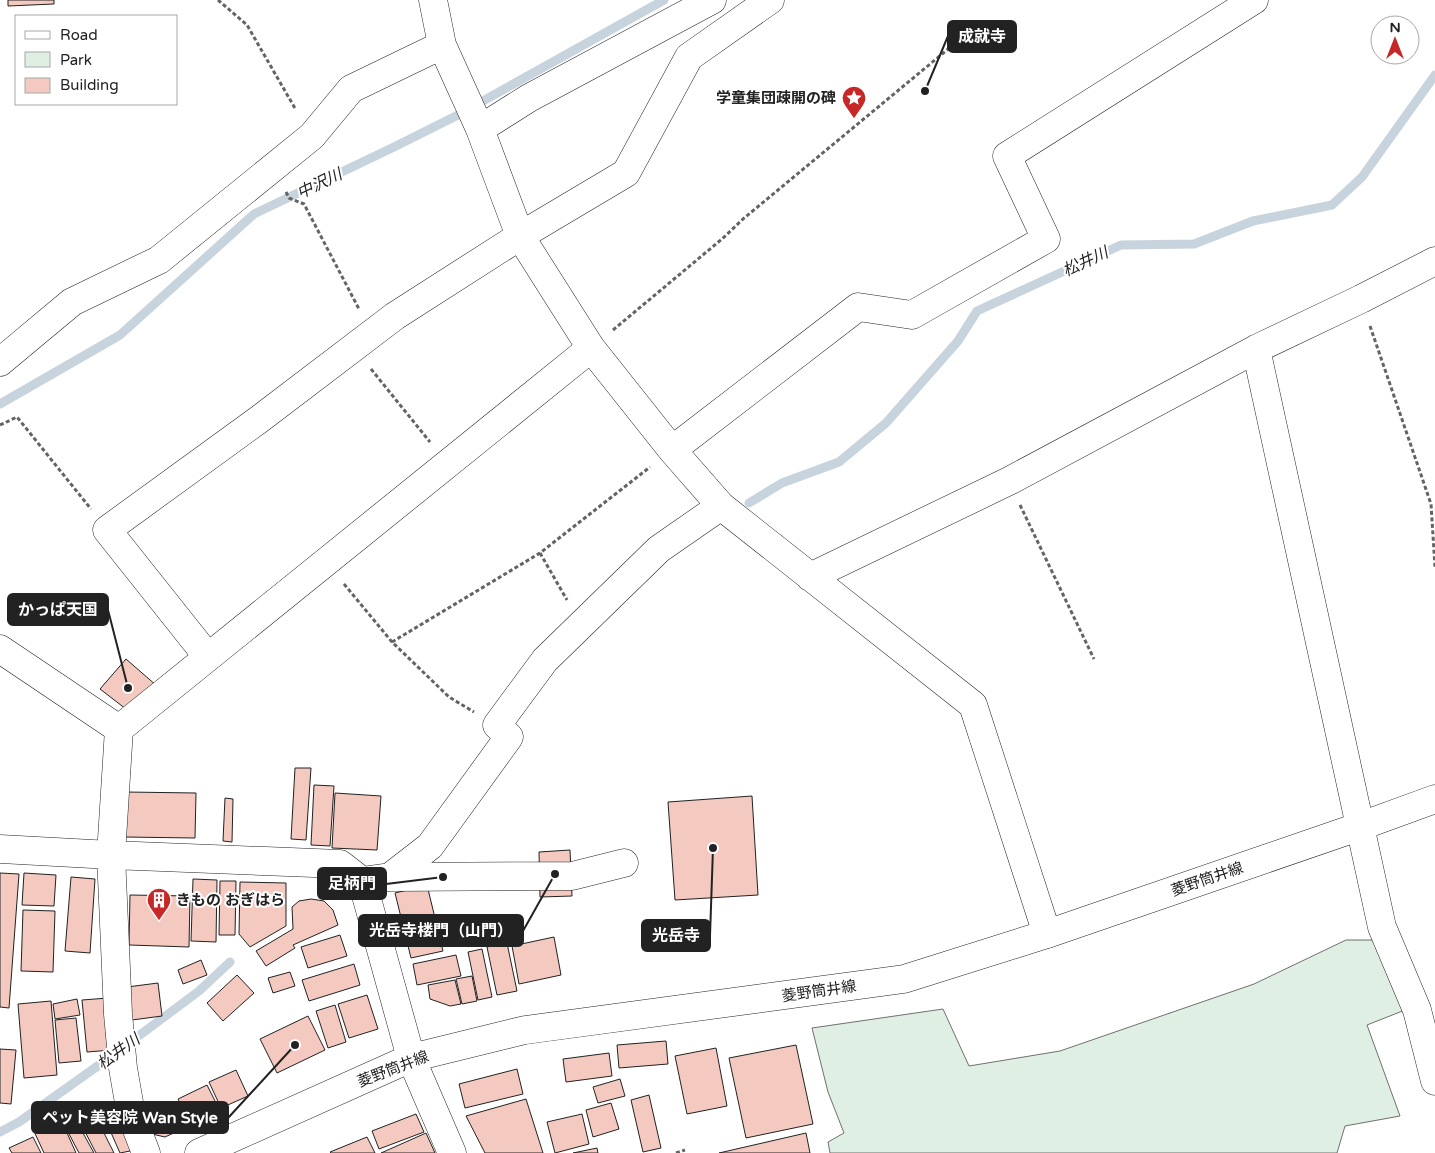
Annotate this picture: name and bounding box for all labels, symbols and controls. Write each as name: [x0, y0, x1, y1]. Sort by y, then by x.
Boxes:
legend: [15, 15, 178, 105]
north arrow: [1370, 15, 1420, 65]
text: N: [1389, 19, 1401, 36]
callout: 成就寺: [948, 21, 1016, 52]
text: Road: [60, 26, 98, 44]
text: 成就寺: [958, 27, 1006, 47]
text: Park: [60, 51, 92, 69]
text: Building: [60, 76, 119, 94]
place icon: 学童集団疎開の碑: [841, 85, 867, 119]
place label: 学童集団疎開の碑: [716, 89, 836, 107]
water label: 中沢川: [293, 164, 347, 203]
water label: 松井川: [1059, 242, 1113, 281]
callout: かっぱ天国: [8, 594, 108, 625]
text: かっぱ天国: [18, 600, 98, 620]
street label: 菱野筒井線: [1169, 858, 1245, 900]
callout: 足柄門: [318, 868, 386, 899]
text: 足柄門: [328, 874, 376, 894]
building icon: きもの おぎはら: [146, 887, 172, 921]
place label: きもの おぎはら: [176, 891, 285, 909]
callout: 光岳寺楼門（山門）: [359, 915, 523, 946]
callout: 光岳寺: [642, 920, 710, 951]
text: 光岳寺楼門（山門）: [369, 921, 513, 941]
text: 光岳寺: [652, 926, 700, 946]
street label: 菱野筒井線: [781, 977, 857, 1005]
water label: 松井川: [93, 1028, 145, 1074]
street label: 菱野筒井線: [355, 1047, 431, 1091]
callout: ペット美容院 Wan Style: [32, 1102, 228, 1133]
text: ペット美容院 Wan Style: [42, 1108, 218, 1128]

